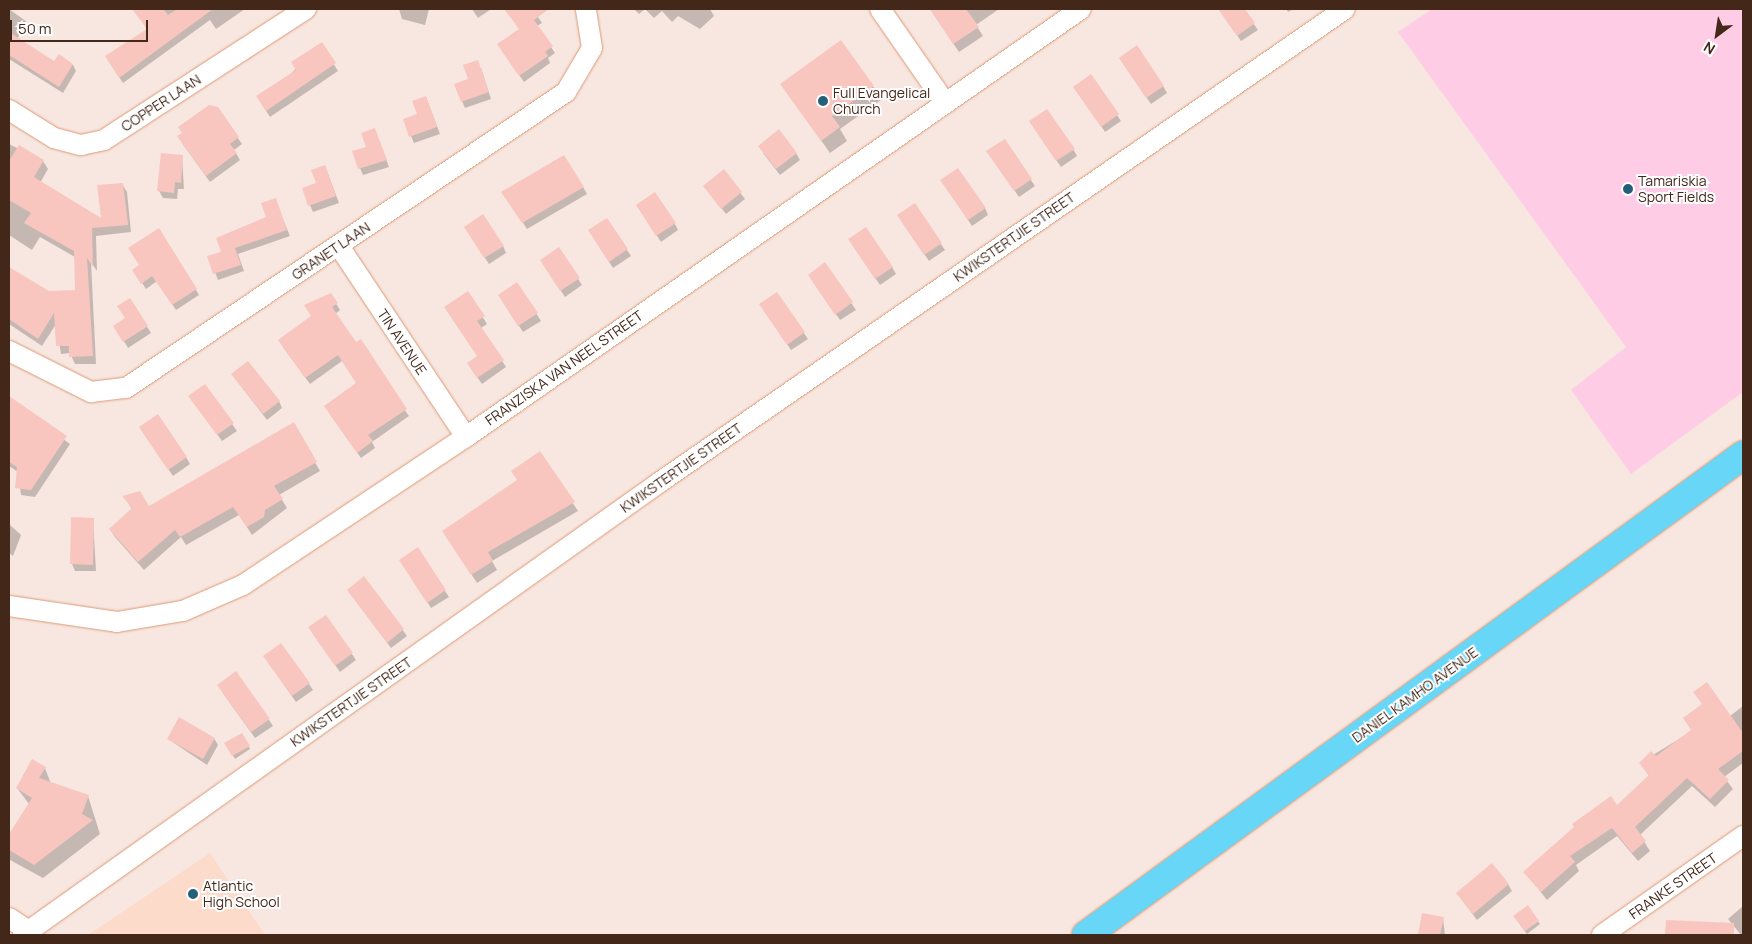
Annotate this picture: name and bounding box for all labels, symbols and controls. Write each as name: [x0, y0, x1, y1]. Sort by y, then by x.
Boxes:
scale bar: [12, 10, 150, 42]
north arrow: [1692, 10, 1742, 60]
text: 50 m: [18, 18, 52, 39]
text: N: [1700, 38, 1718, 59]
street label: COPPER LAAN: [118, 71, 204, 135]
place label: Full Evangelical Church: [833, 85, 930, 118]
marker: Full Evangelical Church: [817, 95, 829, 107]
place label: Tamariskia Sport Fields: [1638, 173, 1714, 206]
marker: Tamariskia Sport Fields: [1622, 183, 1634, 195]
street label: KWIKSTERTJIE STREET: [950, 189, 1078, 285]
street label: GRANET LAAN: [288, 219, 374, 283]
street label: TIN AVENUE: [374, 306, 430, 378]
street label: FRANZISKA VAN NEEL STREET: [482, 307, 646, 429]
street label: KWIKSTERTJIE STREET: [617, 420, 745, 516]
street label: DANIEL KAMHO AVENUE: [1349, 644, 1481, 746]
street label: KWIKSTERTJIE STREET: [287, 654, 415, 750]
street label: FRANKE STREET: [1626, 849, 1720, 923]
place label: Atlantic High School: [203, 878, 280, 910]
marker: Atlantic High School: [187, 888, 199, 900]

